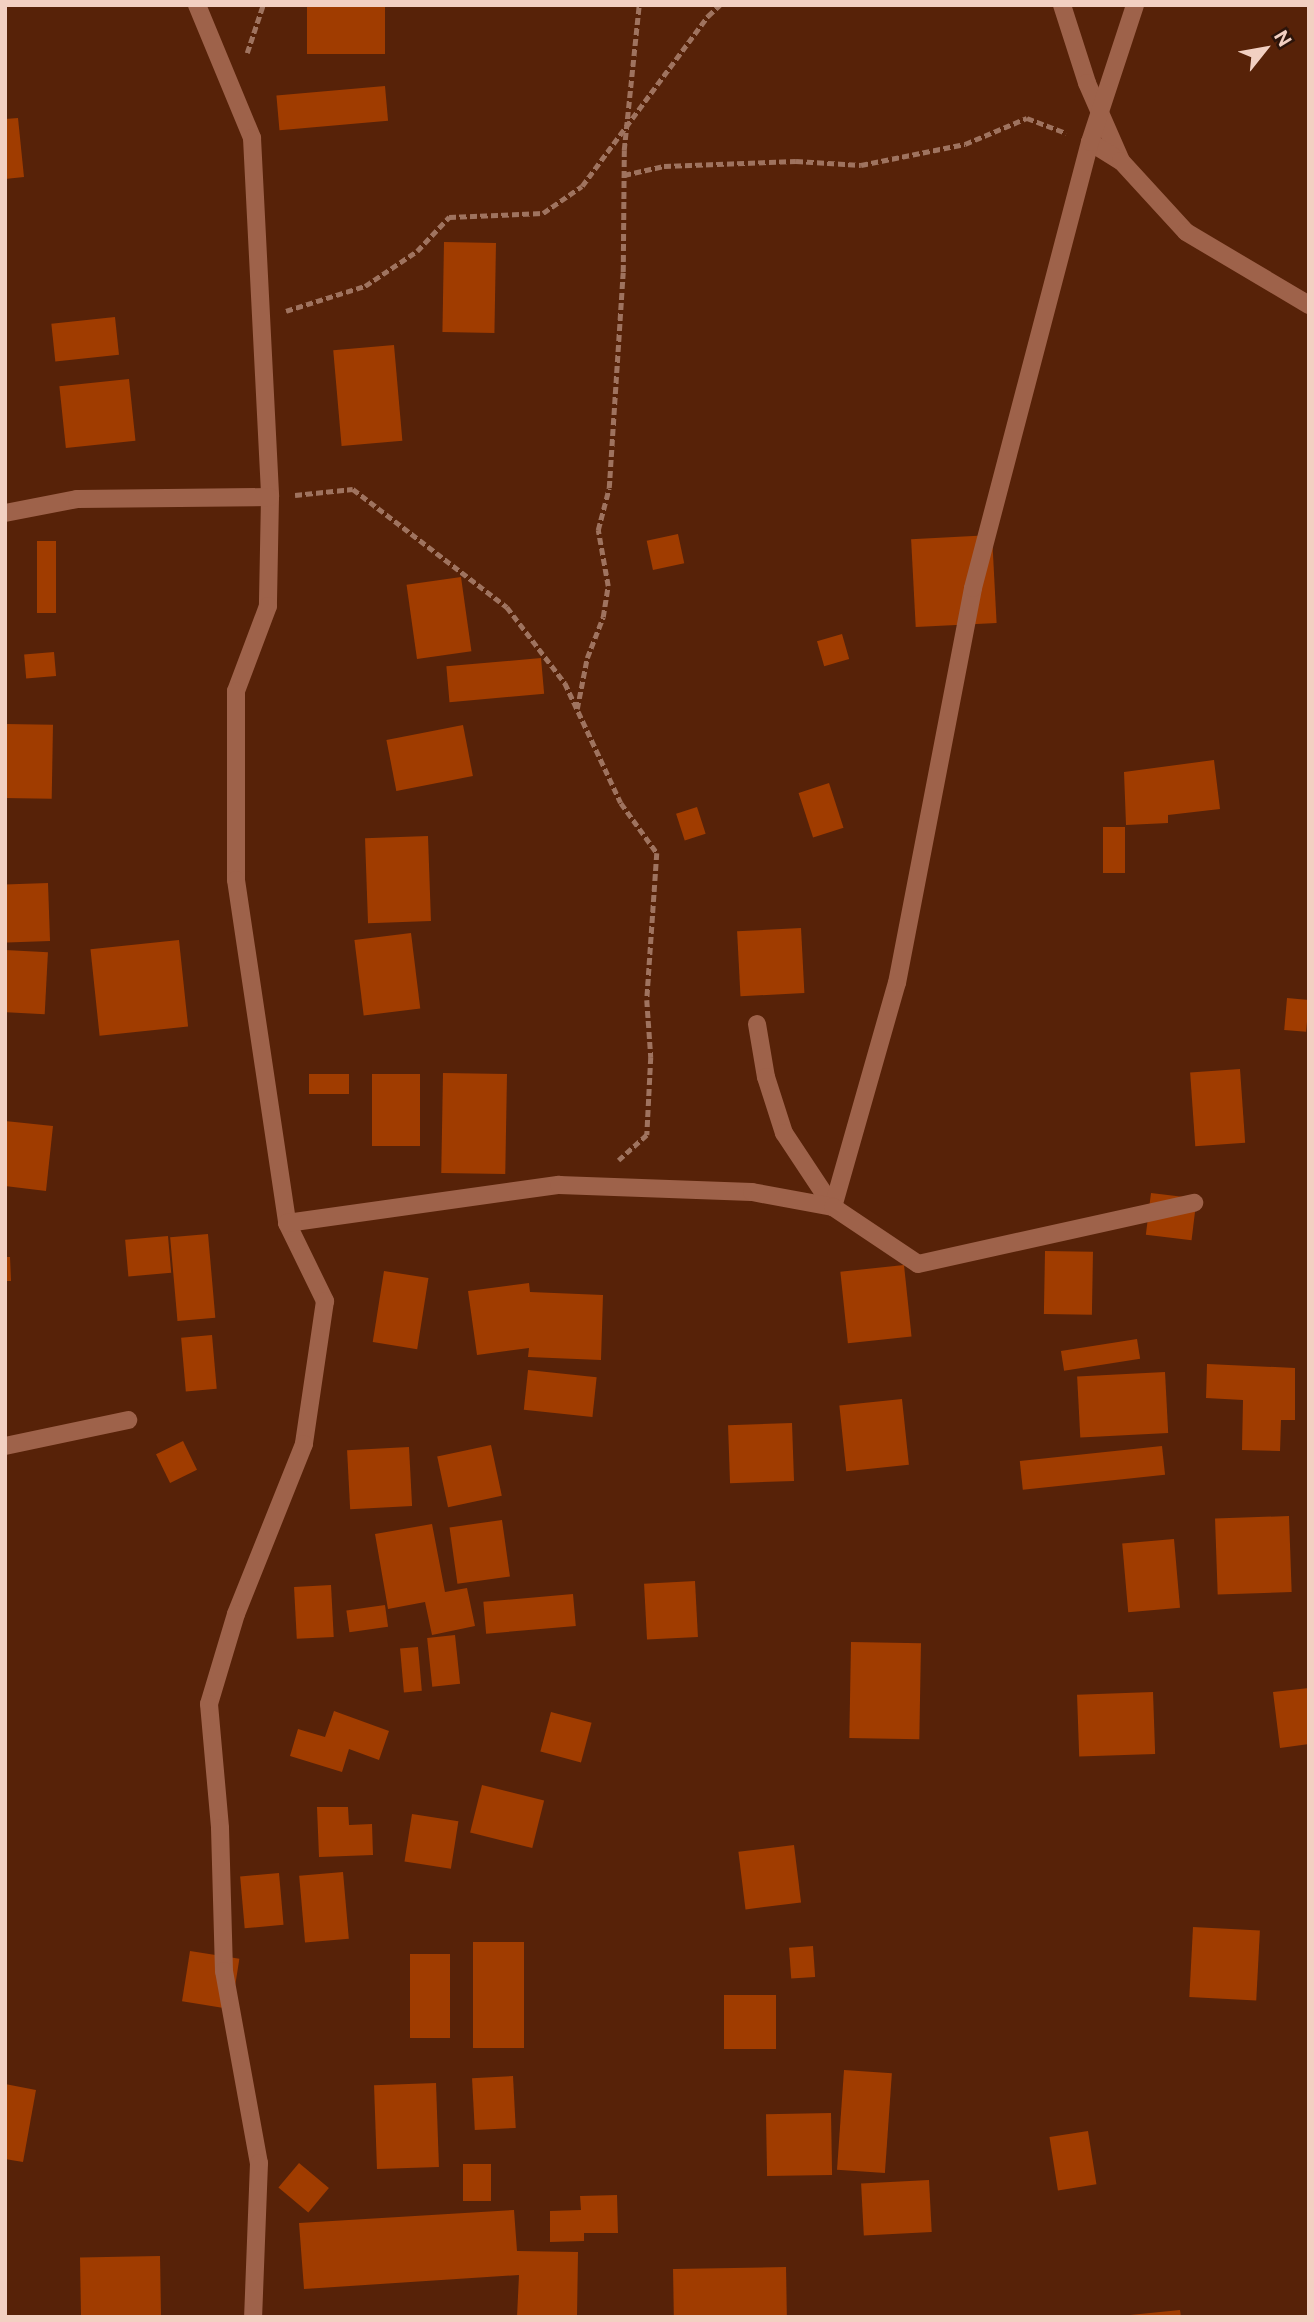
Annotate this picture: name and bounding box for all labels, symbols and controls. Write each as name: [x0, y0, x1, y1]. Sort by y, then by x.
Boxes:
north arrow: [1230, 14, 1300, 84]
text: N: [1270, 26, 1296, 50]

